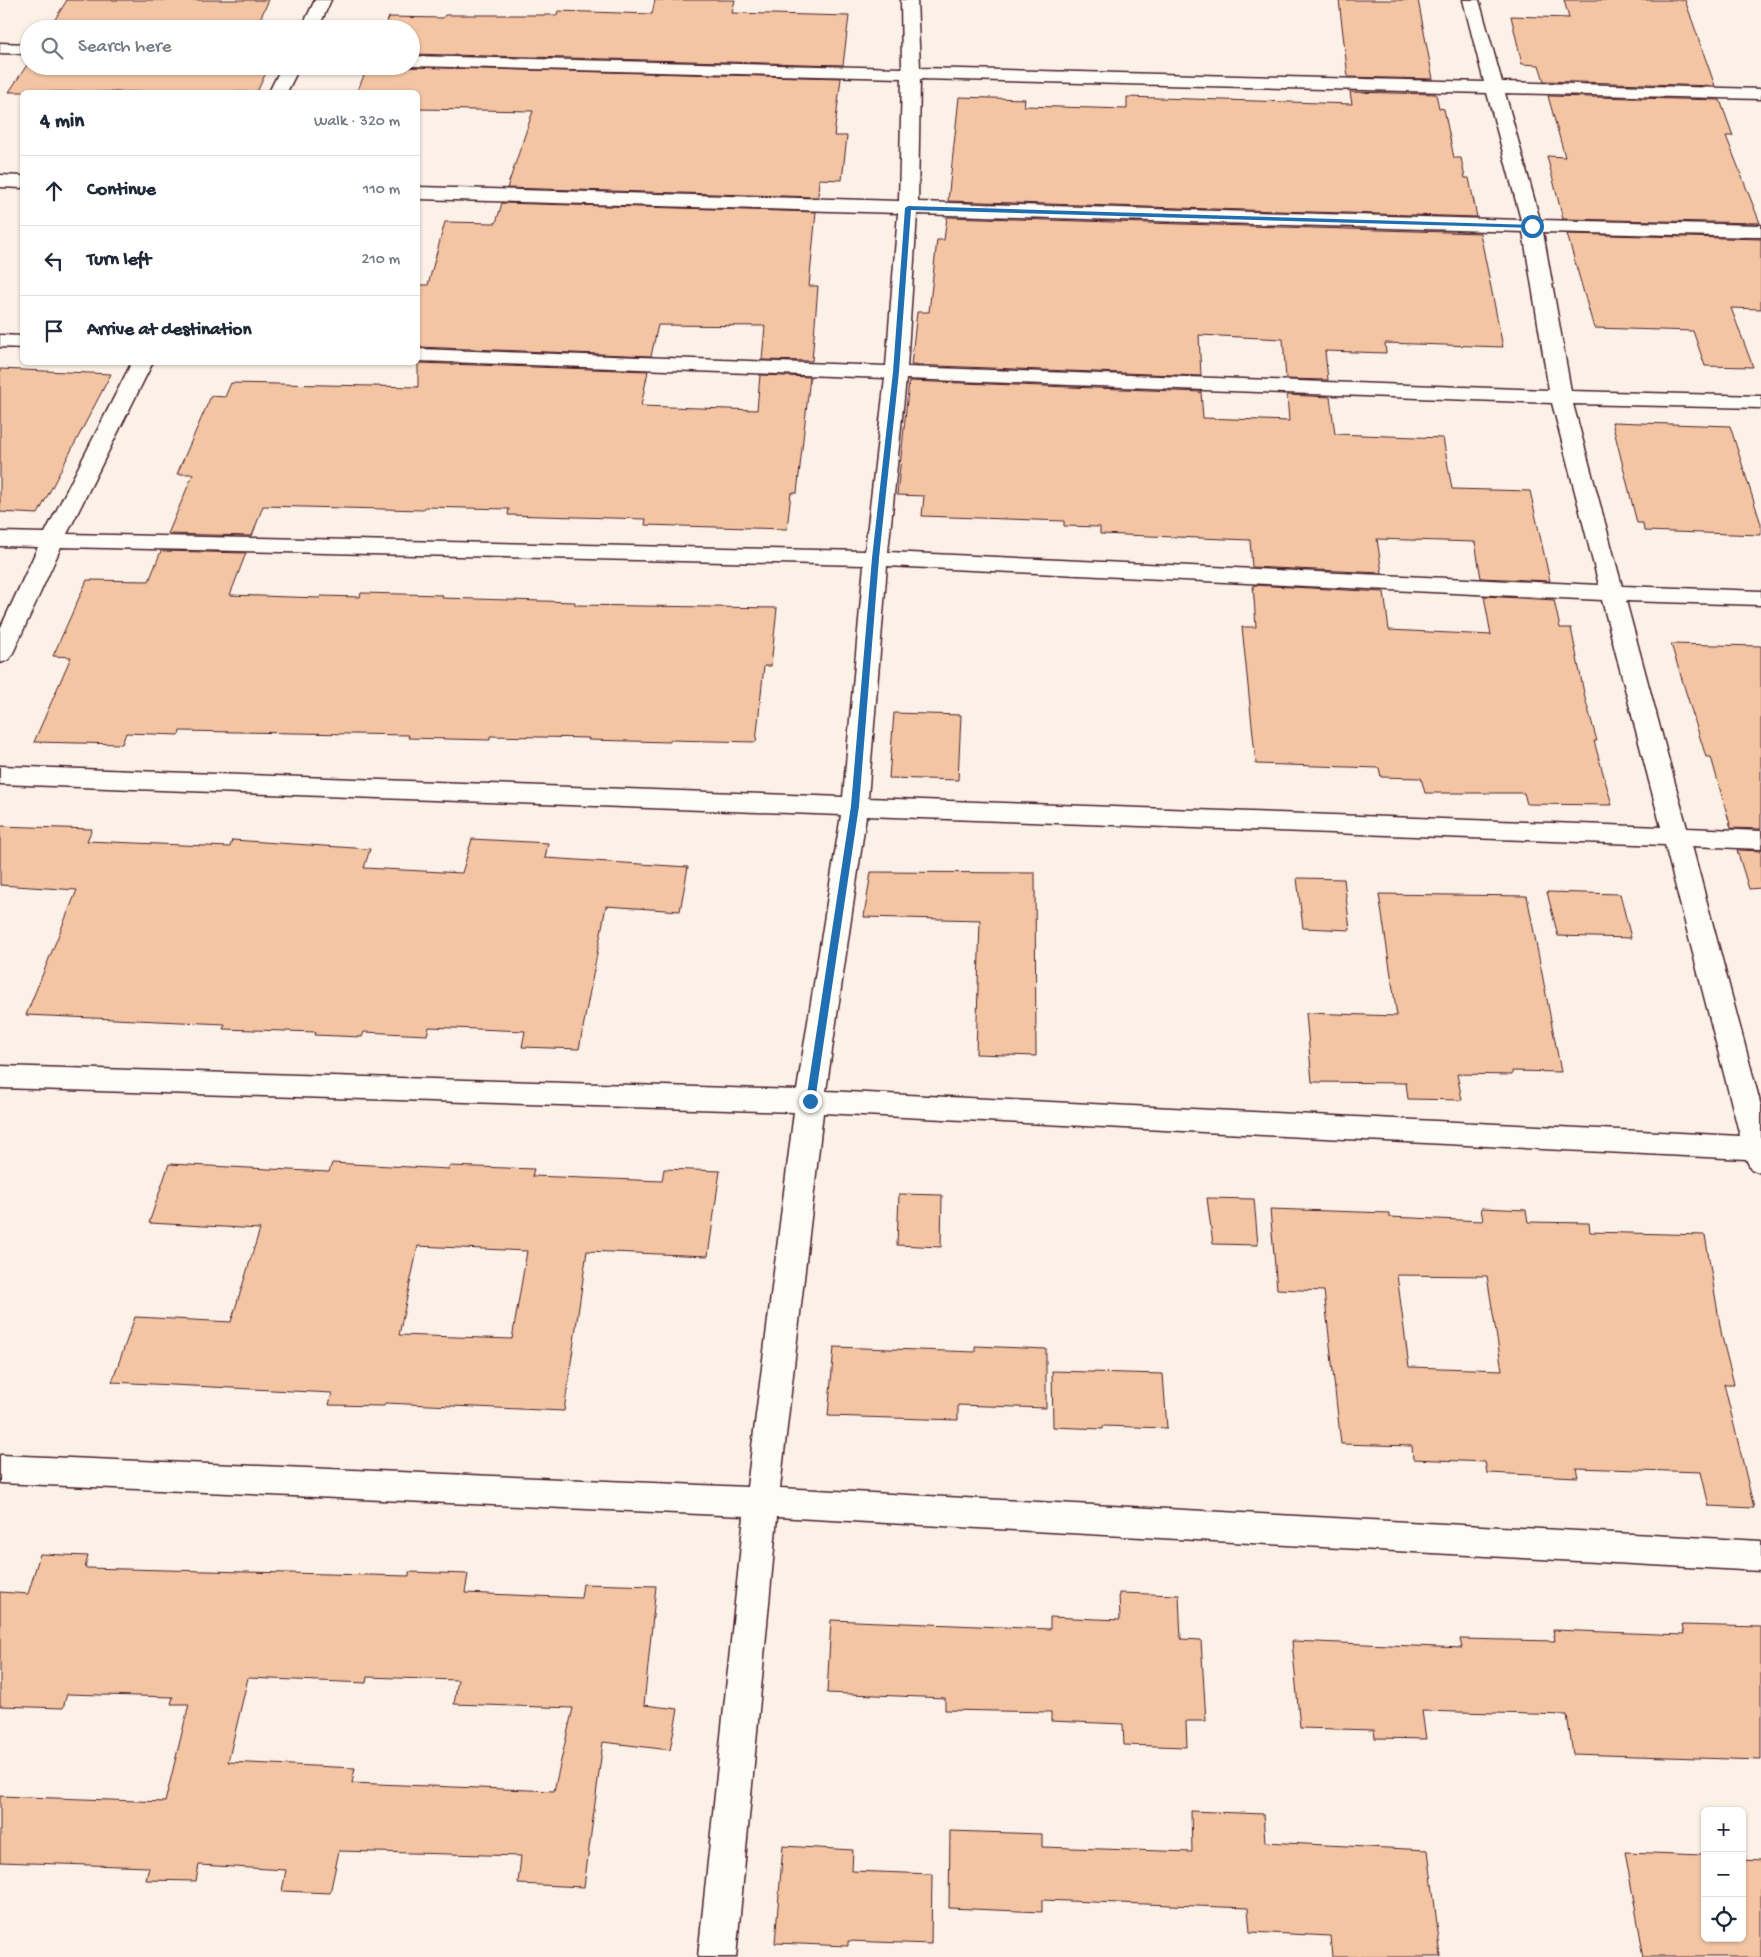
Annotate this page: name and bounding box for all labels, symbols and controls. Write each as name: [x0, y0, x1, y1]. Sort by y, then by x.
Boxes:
search box: [20, 20, 420, 75]
icon: search: [38, 34, 66, 62]
text: Search here: [78, 36, 172, 59]
text: 4 min: [40, 110, 84, 135]
text: Walk · 320 m: [314, 113, 400, 132]
icon: ahead: [40, 177, 68, 205]
text: Continue: [87, 179, 156, 202]
text: 110 m: [363, 181, 400, 200]
route start: [1521, 215, 1544, 238]
icon: left: [40, 247, 68, 275]
text: Turn left: [87, 249, 151, 272]
text: 210 m: [361, 251, 400, 270]
icon: arrive: [40, 317, 68, 345]
text: Arrive at destination: [87, 319, 251, 342]
route end: [799, 1090, 822, 1113]
map controls: [1701, 1807, 1746, 1942]
button: +: [1701, 1807, 1746, 1852]
button: −: [1701, 1852, 1746, 1897]
button: locate: [1701, 1897, 1746, 1942]

